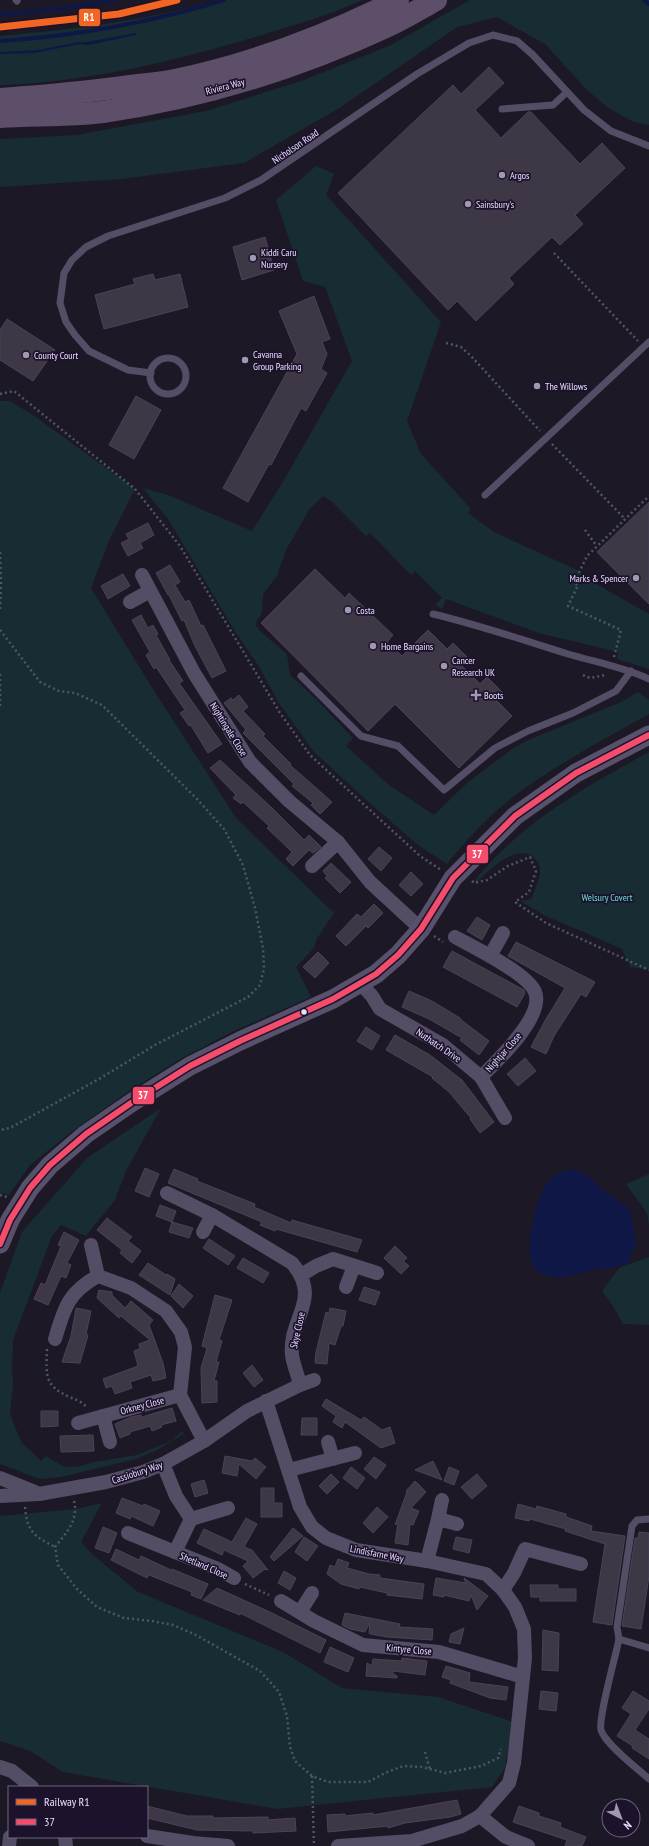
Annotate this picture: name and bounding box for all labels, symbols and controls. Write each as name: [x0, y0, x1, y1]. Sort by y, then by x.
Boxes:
line badge: R1: [78, 8, 101, 27]
text: R1: [84, 10, 94, 24]
street label: Riviera Way: [204, 75, 246, 98]
street label: Nicholson Road: [269, 126, 321, 167]
place label: Argos: [510, 169, 530, 182]
marker: Argos: [497, 170, 507, 180]
place label: Sainsbury's: [476, 198, 515, 211]
marker: Sainsbury's: [463, 199, 473, 209]
place label: Kiddi Caru Nursery: [261, 246, 297, 271]
marker: Kiddi Caru Nursery: [248, 253, 258, 263]
place label: Cavanna Group Parking: [253, 348, 302, 373]
place label: County Court: [34, 349, 79, 362]
marker: County Court: [21, 350, 31, 360]
marker: Cavanna Group Parking: [240, 355, 250, 365]
place label: The Willows: [545, 380, 588, 393]
marker: The Willows: [532, 381, 542, 391]
place label: Marks & Spencer: [569, 572, 628, 585]
marker: Marks & Spencer: [631, 573, 641, 583]
place label: Costa: [356, 604, 375, 617]
marker: Costa: [343, 605, 353, 615]
place label: Home Bargains: [381, 640, 434, 653]
marker: Home Bargains: [368, 641, 378, 651]
place label: Cancer Research UK: [452, 654, 495, 679]
marker: Cancer Research UK: [439, 661, 449, 671]
place label: Boots: [484, 689, 504, 702]
marker: Boots: [471, 690, 481, 700]
street label: Nightingale Close: [207, 700, 250, 759]
line badge: 37: [466, 844, 489, 864]
text: 37: [472, 847, 482, 861]
park label: Welsury Covert: [581, 891, 633, 904]
unlabelled marker: [299, 1007, 309, 1017]
street label: Nuthatch Drive: [414, 1026, 464, 1065]
street label: Nightjar Close: [482, 1030, 524, 1075]
line badge: 37: [132, 1086, 155, 1105]
text: 37: [138, 1088, 148, 1102]
street label: Skye Close: [287, 1311, 308, 1350]
street label: Orkney Close: [119, 1393, 165, 1418]
street label: Cassiobury Way: [110, 1458, 164, 1487]
street label: Lindisfarne Way: [349, 1542, 405, 1565]
street label: Shetland Close: [178, 1549, 230, 1582]
street label: Kintyre Close: [386, 1641, 432, 1658]
legend: [8, 1786, 148, 1838]
text: Railway R1: [44, 1794, 90, 1809]
north arrow: [601, 1798, 641, 1838]
text: 37: [44, 1814, 55, 1829]
text: N: [621, 1818, 635, 1833]

